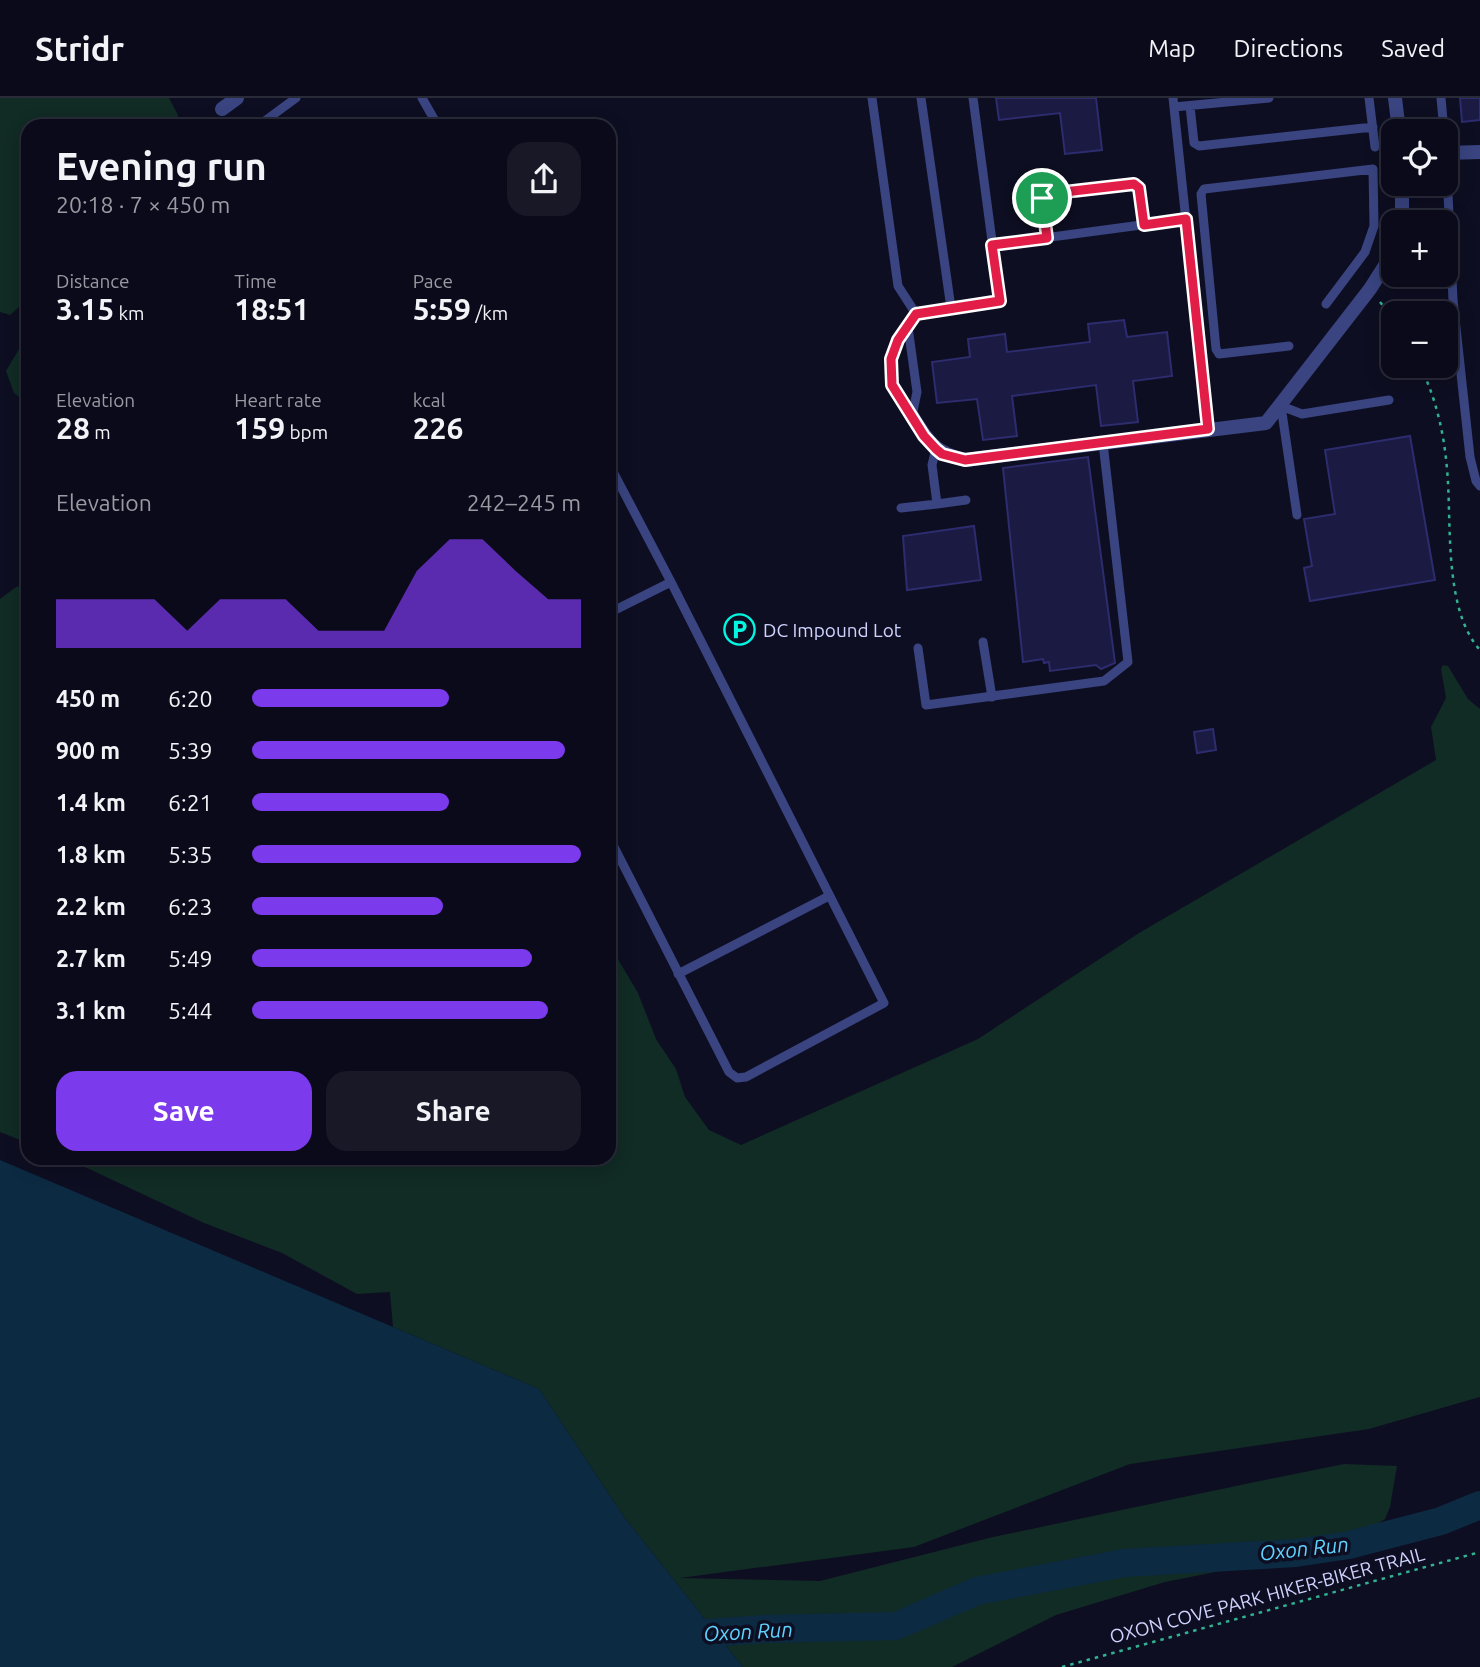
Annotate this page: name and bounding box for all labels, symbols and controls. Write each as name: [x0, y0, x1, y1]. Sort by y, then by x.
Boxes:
text: Stridr: [35, 30, 124, 67]
text: Map: [1148, 35, 1195, 62]
text: Directions: [1233, 35, 1343, 62]
text: Saved: [1381, 35, 1445, 62]
map controls: [1381, 119, 1458, 378]
button: locate: [1381, 119, 1458, 196]
button: share: [507, 142, 581, 216]
text: Evening run: [56, 145, 267, 187]
pin: [1012, 168, 1072, 228]
icon: arrive: [1023, 179, 1061, 217]
text: 20:18 · 7 × 450 m: [56, 192, 230, 217]
button: +: [1381, 210, 1458, 287]
text: Distance: [56, 270, 130, 292]
text: Time: [234, 270, 277, 292]
text: Pace: [413, 270, 453, 292]
text: 3.15: [56, 292, 114, 326]
text: 18:51: [234, 292, 309, 326]
text: 5:59: [413, 292, 471, 326]
button: −: [1381, 301, 1458, 378]
text: km: [114, 302, 144, 324]
text: /km: [471, 302, 508, 324]
text: Elevation: [56, 389, 135, 411]
text: Heart rate: [234, 389, 322, 411]
text: kcal: [413, 389, 445, 411]
text: 28: [56, 411, 90, 445]
text: 159: [234, 411, 285, 445]
text: 226: [413, 411, 463, 445]
text: m: [90, 421, 111, 443]
text: bpm: [285, 421, 328, 443]
text: Elevation: [56, 490, 152, 515]
text: 242–245 m: [467, 490, 581, 515]
parking icon: DC Impound Lot: [723, 613, 757, 647]
place label: DC Impound Lot: [763, 619, 902, 641]
text: 450 m: [56, 686, 120, 711]
text: 6:20: [168, 686, 213, 711]
text: 900 m: [56, 738, 120, 763]
text: 5:39: [168, 738, 213, 763]
text: 1.4 km: [56, 790, 126, 815]
text: 6:21: [168, 790, 213, 815]
text: 1.8 km: [56, 842, 126, 867]
text: 5:35: [168, 842, 213, 867]
text: 2.2 km: [56, 894, 126, 919]
text: 6:23: [168, 894, 213, 919]
text: 2.7 km: [56, 946, 126, 971]
text: 5:49: [168, 946, 213, 971]
text: 3.1 km: [56, 998, 126, 1023]
text: 5:44: [168, 998, 213, 1023]
button: Save: [56, 1071, 312, 1151]
button: Share: [326, 1071, 581, 1151]
water label: Oxon Run: [1258, 1531, 1350, 1565]
street label: OXON COVE PARK HIKER-BIKER TRAIL: [1107, 1542, 1427, 1648]
water label: Oxon Run: [703, 1617, 793, 1645]

